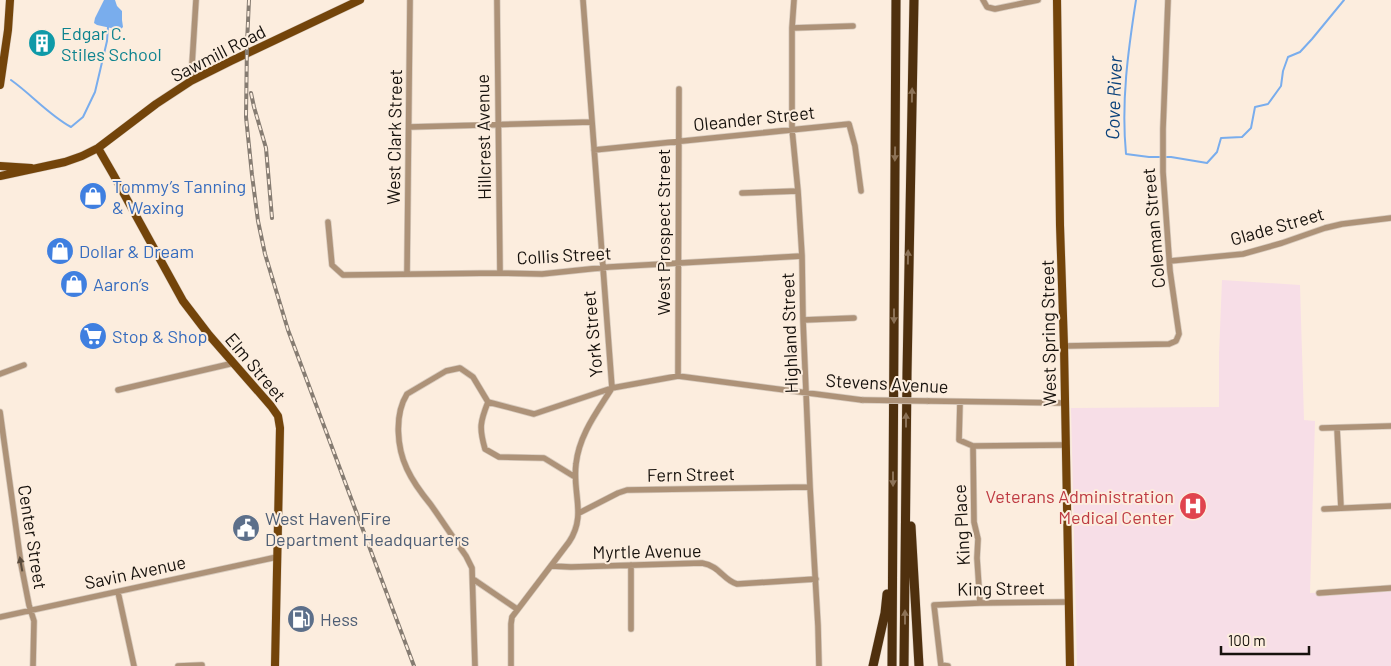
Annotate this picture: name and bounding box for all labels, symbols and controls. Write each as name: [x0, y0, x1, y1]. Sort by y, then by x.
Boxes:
street label: Sawmill Road: [167, 20, 269, 86]
place label: Edgar C. Stiles School: [61, 22, 162, 65]
building icon: Edgar C. Stiles School: [27, 28, 57, 58]
water label: Cove River: [1100, 54, 1126, 140]
street label: West Clark Street: [382, 69, 406, 205]
street label: Hillcrest Avenue: [471, 74, 495, 200]
one-way arrow: [908, 87, 916, 103]
street label: Oleander Street: [692, 101, 816, 135]
one-way arrow: [891, 146, 899, 162]
street label: West Prospect Street: [652, 149, 674, 315]
street label: Coleman Street: [1137, 167, 1169, 289]
place label: Tommy’s Tanning & Waxing: [112, 175, 246, 218]
shop icon: Tommy’s Tanning & Waxing: [78, 181, 108, 211]
street label: Glade Street: [1228, 202, 1326, 250]
shop icon: Dollar & Dream: [45, 236, 75, 266]
place label: Dollar & Dream: [79, 240, 194, 262]
street label: Collis Street: [516, 242, 612, 268]
one-way arrow: [904, 249, 912, 265]
street label: West Spring Street: [1036, 259, 1060, 407]
shop icon: Aaron’s: [59, 269, 89, 299]
street label: Highland Street: [776, 272, 802, 394]
place label: Aaron’s: [93, 273, 149, 295]
street label: York Street: [577, 290, 607, 378]
one-way arrow: [890, 308, 898, 324]
supermarket icon: Stop & Shop: [78, 321, 108, 351]
place label: Stop & Shop: [112, 325, 207, 347]
street label: Elm Street: [221, 328, 291, 406]
street label: Stevens Avenue: [825, 369, 949, 397]
one-way arrow: [902, 412, 910, 428]
street label: Fern Street: [647, 462, 735, 486]
one-way arrow: [889, 471, 897, 487]
street label: Center Street: [14, 483, 52, 591]
street label: King Place: [948, 484, 974, 566]
place label: Veterans Administration Medical Center: [985, 485, 1174, 528]
hospital icon: Veterans Administration Medical Center: [1178, 491, 1208, 521]
place label: West Haven Fire Department Headquarters: [265, 507, 469, 550]
public building icon: West Haven Fire Department Headquarters: [231, 513, 261, 543]
street label: Myrtle Avenue: [592, 539, 702, 563]
street label: Savin Avenue: [82, 551, 188, 593]
one-way arrow: [17, 555, 25, 571]
street label: King Street: [957, 576, 1045, 600]
fuel station icon: Hess: [286, 604, 316, 634]
place label: Hess: [320, 608, 358, 630]
one-way arrow: [901, 609, 909, 625]
scale bar: [1221, 624, 1308, 656]
text: 100 m: [1228, 631, 1266, 649]

